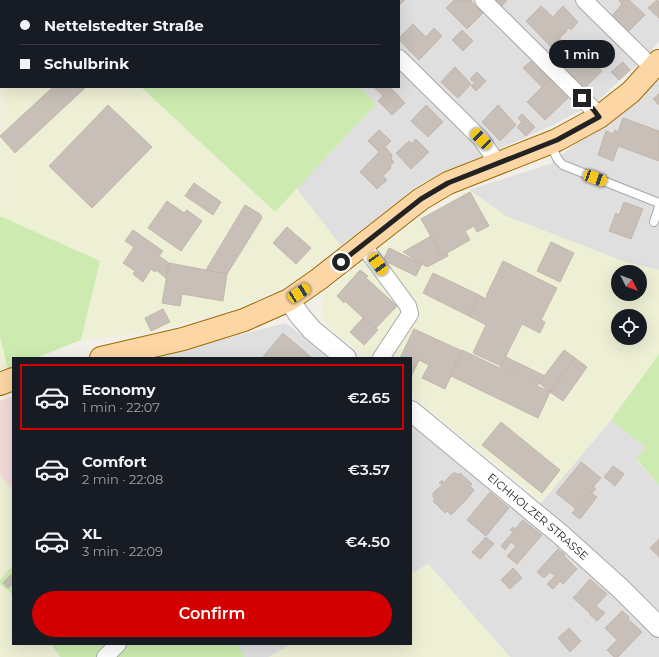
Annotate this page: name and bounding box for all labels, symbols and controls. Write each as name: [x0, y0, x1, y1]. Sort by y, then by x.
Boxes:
text: Nettelstedter Straße: [44, 16, 204, 35]
callout: 1 min: [549, 40, 615, 68]
text: 1 min: [565, 46, 599, 62]
text: Schulbrink: [44, 54, 129, 73]
route end: [573, 89, 591, 107]
car: [468, 126, 494, 152]
car: [582, 168, 608, 188]
car: [366, 251, 390, 277]
route start: [332, 253, 350, 271]
north arrow: [611, 265, 647, 301]
map controls: [611, 265, 647, 345]
car: [286, 281, 312, 305]
button: locate: [611, 309, 647, 345]
icon: car: [34, 379, 70, 415]
text: Economy: [82, 380, 155, 399]
text: €2.65: [347, 388, 390, 407]
text: 1 min · 22:07: [82, 399, 160, 415]
icon: car: [34, 451, 70, 487]
text: Comfort: [82, 452, 147, 471]
text: €3.57: [348, 460, 390, 479]
street label: EICHHOLZER STRASSE: [485, 470, 591, 563]
text: 2 min · 22:08: [82, 471, 163, 487]
icon: car: [34, 523, 70, 559]
text: XL: [82, 524, 101, 543]
text: €4.50: [345, 532, 390, 551]
text: 3 min · 22:09: [82, 543, 163, 559]
button: Confirm: [32, 591, 392, 637]

